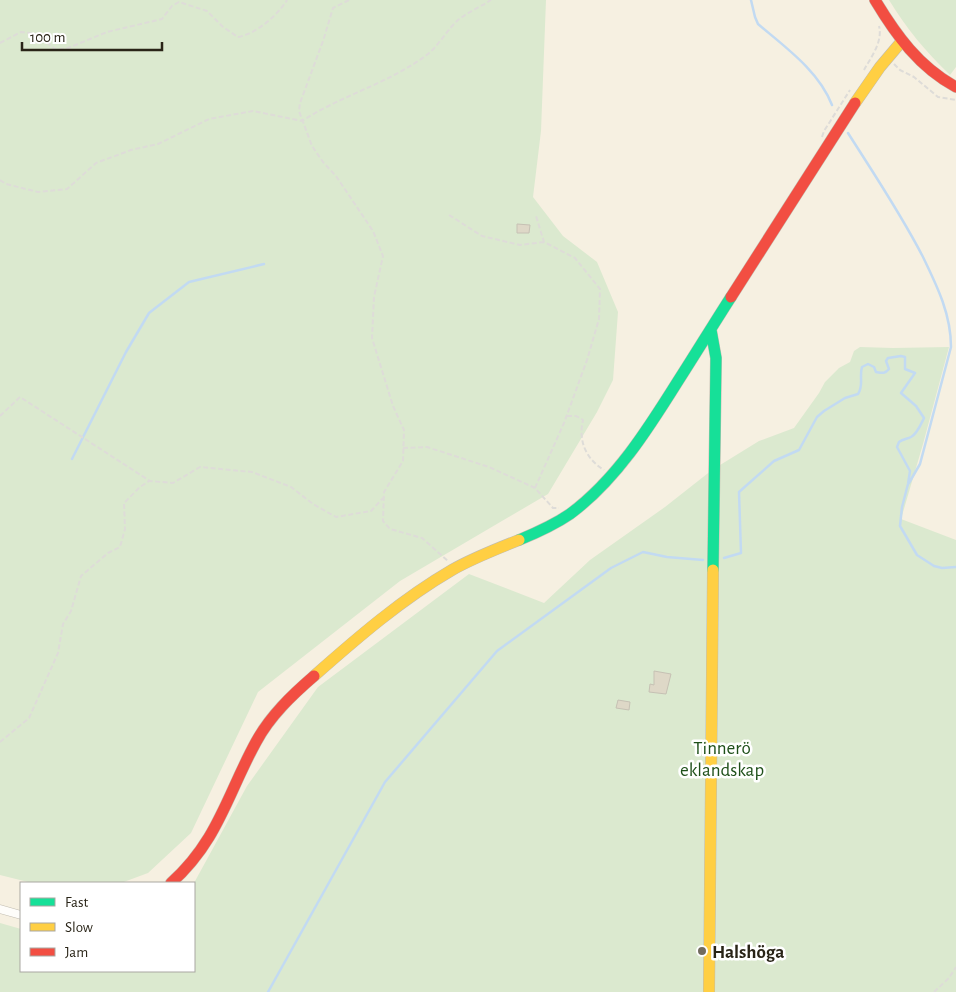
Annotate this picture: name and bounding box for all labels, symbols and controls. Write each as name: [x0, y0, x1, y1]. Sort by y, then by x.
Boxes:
scale bar: [22, 20, 162, 52]
text: 100 m: [30, 30, 65, 45]
park label: Tinnerö eklandskap: [680, 739, 764, 780]
legend: [20, 882, 195, 972]
text: Fast: [65, 895, 89, 910]
text: Slow: [65, 920, 93, 935]
place label: Halshöga: [712, 943, 784, 962]
text: Jam: [65, 945, 88, 960]
marker: Halshöga: [696, 945, 708, 957]

